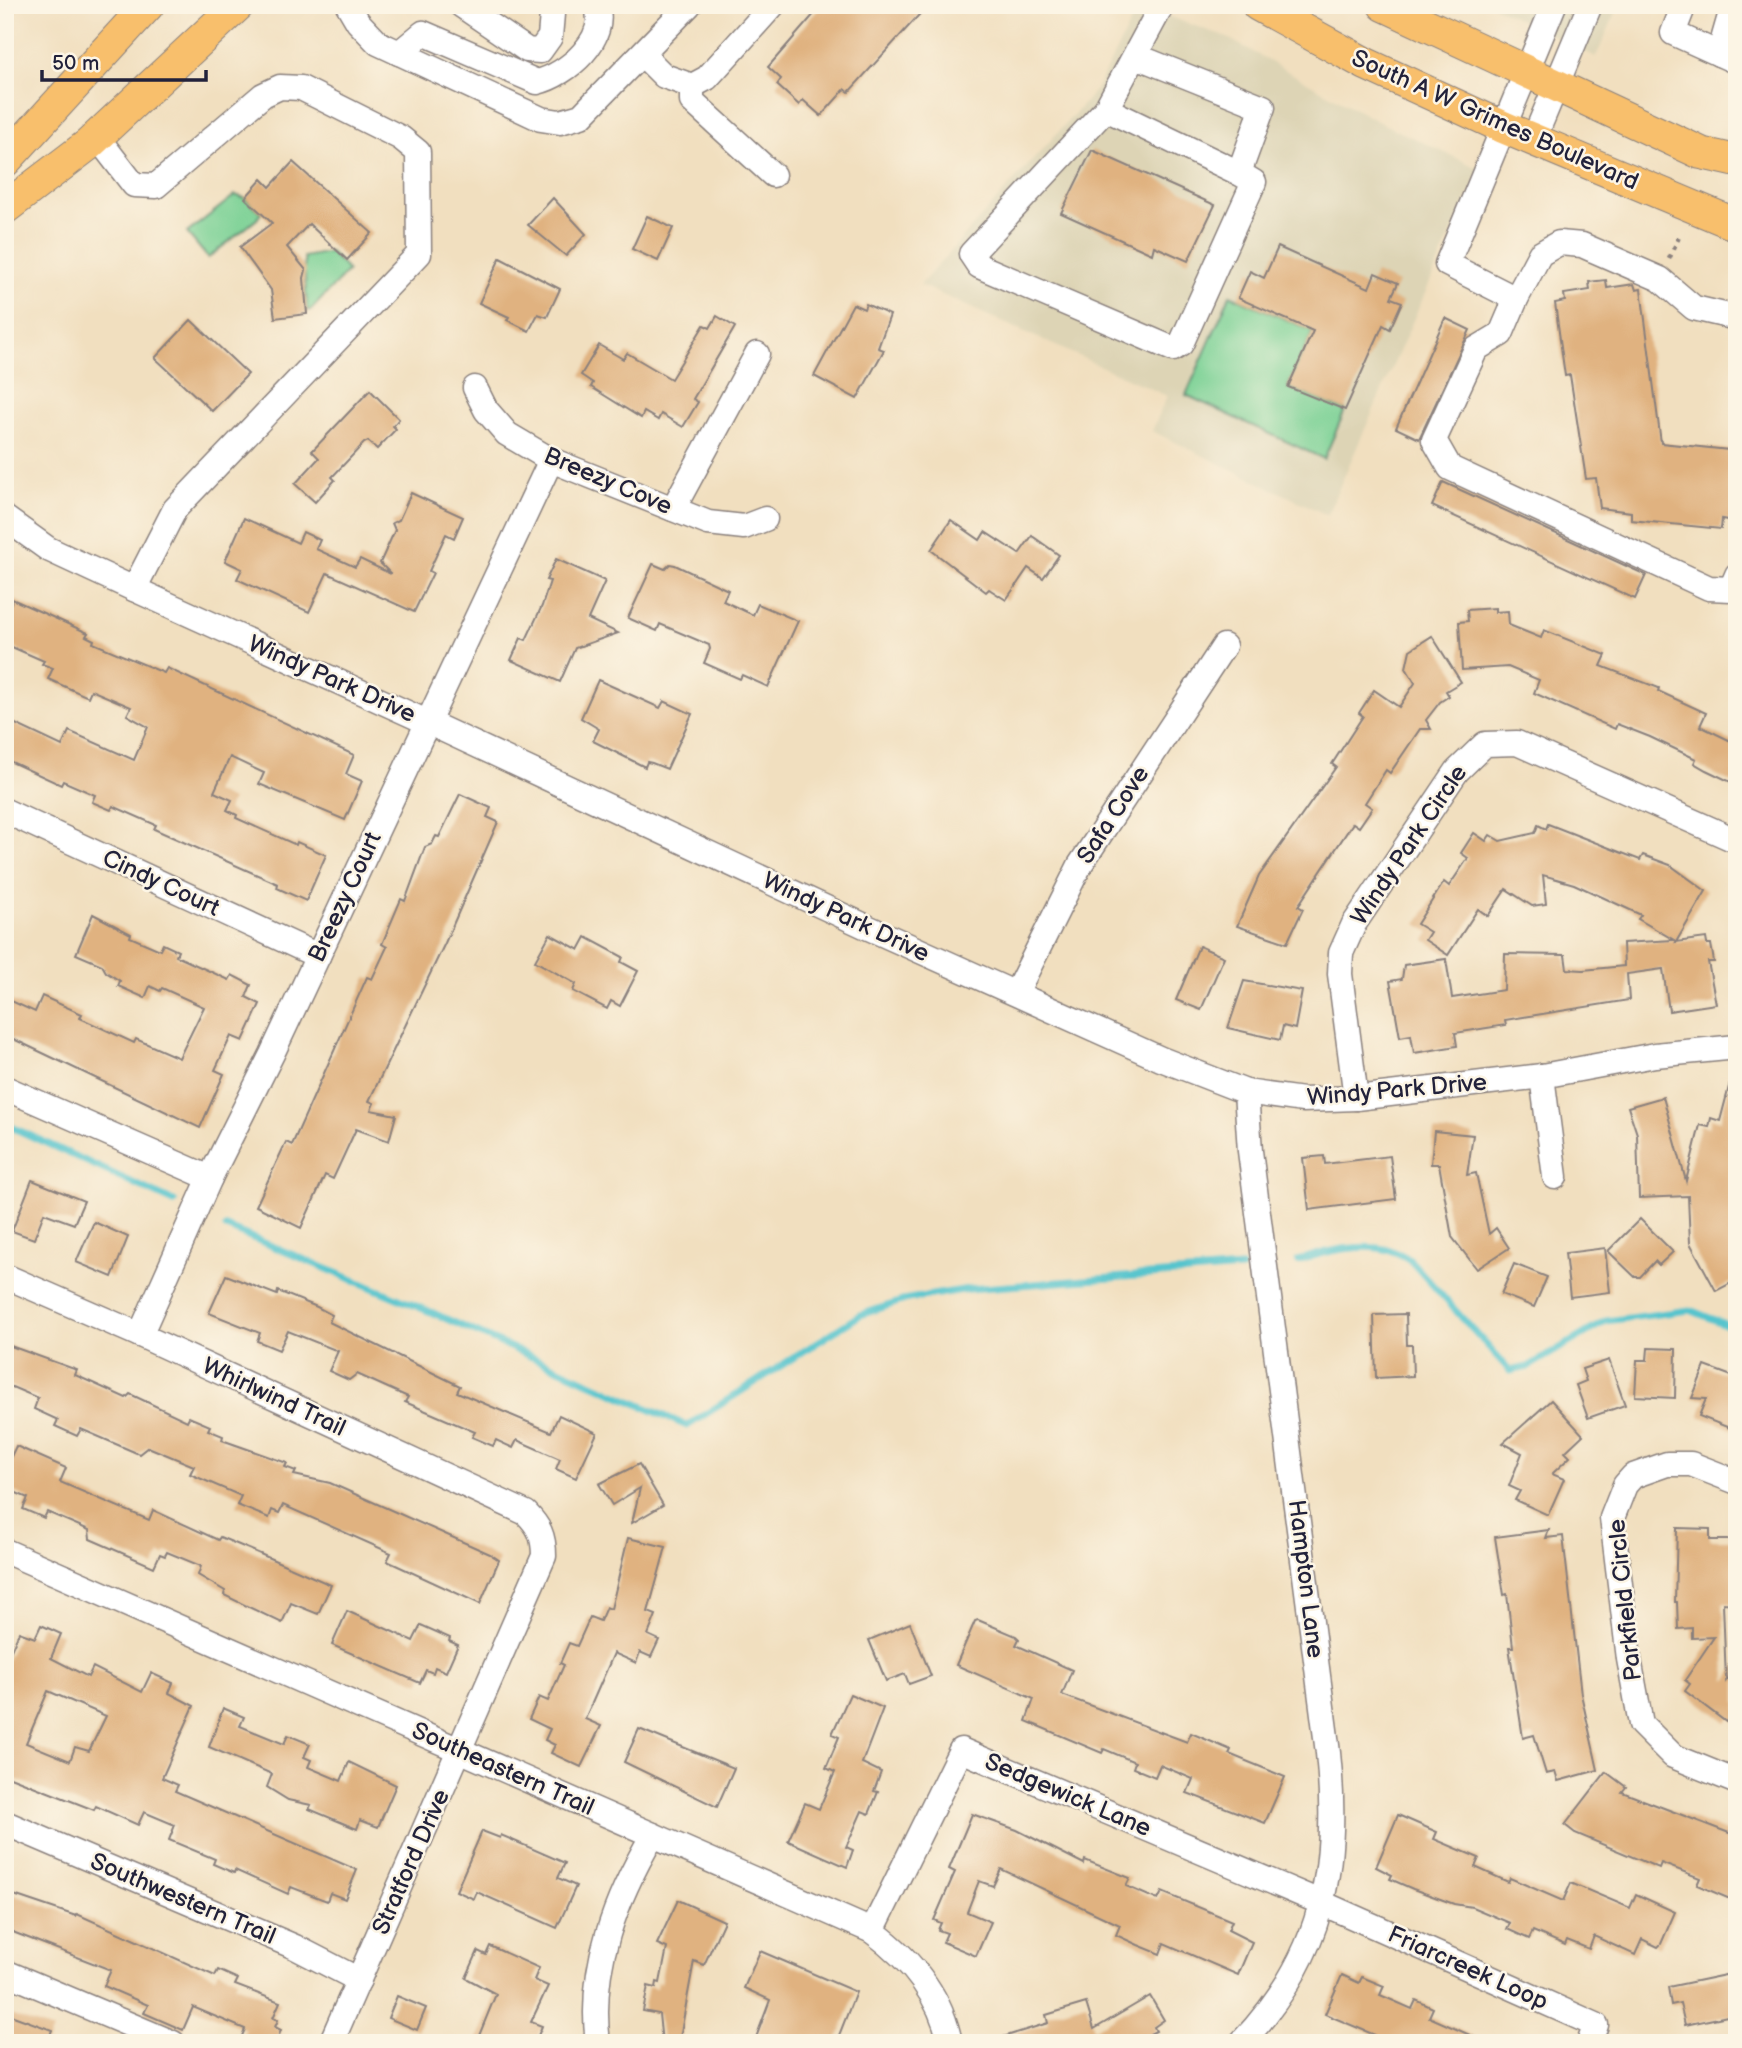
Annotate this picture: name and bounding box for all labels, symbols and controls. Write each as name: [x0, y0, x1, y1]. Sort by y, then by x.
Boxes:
scale bar: [42, 38, 206, 82]
street label: South A W Grimes Boulevard: [1347, 44, 1643, 196]
text: 50 m: [52, 51, 99, 76]
street label: Breezy Cove: [540, 441, 676, 521]
street label: Windy Park Drive: [244, 629, 420, 729]
street label: Windy Park Circle: [1345, 759, 1473, 931]
street label: Safa Cove: [1071, 761, 1155, 869]
street label: Breezy Court: [302, 827, 388, 967]
street label: Cindy Court: [98, 843, 225, 923]
street label: Windy Park Drive: [758, 866, 934, 968]
street label: Windy Park Drive: [1306, 1068, 1488, 1112]
street label: Whirlwind Trail: [198, 1351, 350, 1443]
street label: Hampton Lane: [1282, 1498, 1330, 1660]
street label: Parkfield Circle: [1602, 1518, 1648, 1682]
street label: Southeastern Trail: [407, 1716, 599, 1822]
street label: Sedgewick Lane: [981, 1747, 1155, 1843]
street label: Stratford Drive: [366, 1785, 456, 1939]
street label: Southwestern Trail: [86, 1847, 280, 1951]
street label: Friarcreek Loop: [1383, 1920, 1553, 2016]

